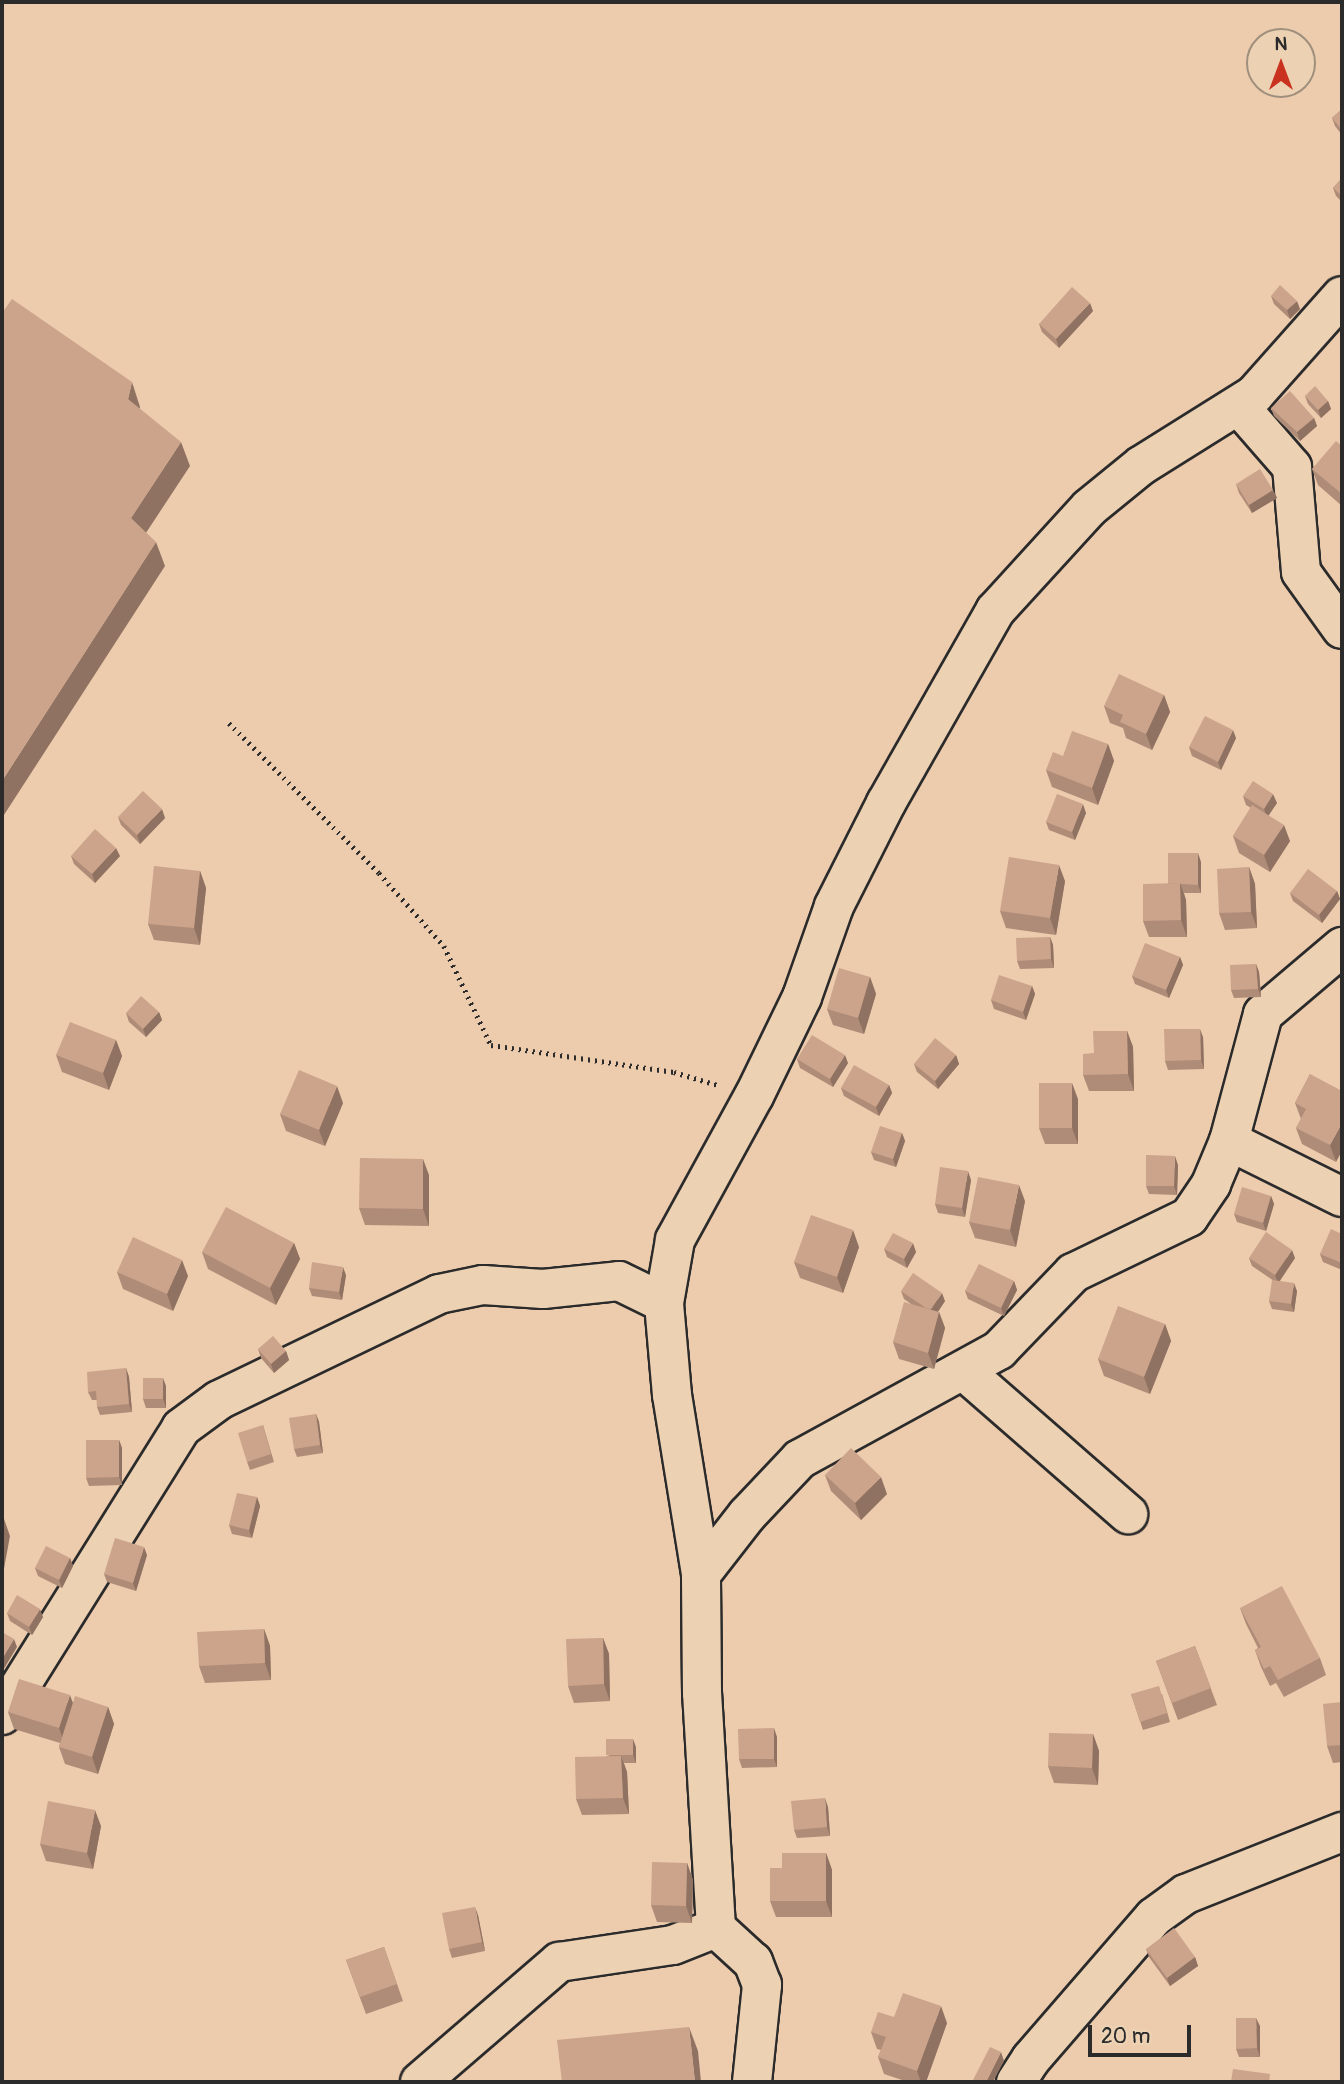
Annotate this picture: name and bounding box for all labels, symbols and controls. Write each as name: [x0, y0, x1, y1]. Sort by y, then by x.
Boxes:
north arrow: [1246, 28, 1316, 98]
text: N: [1275, 32, 1287, 56]
scale bar: [1092, 2010, 1195, 2054]
text: 20 m: [1101, 2023, 1150, 2050]

